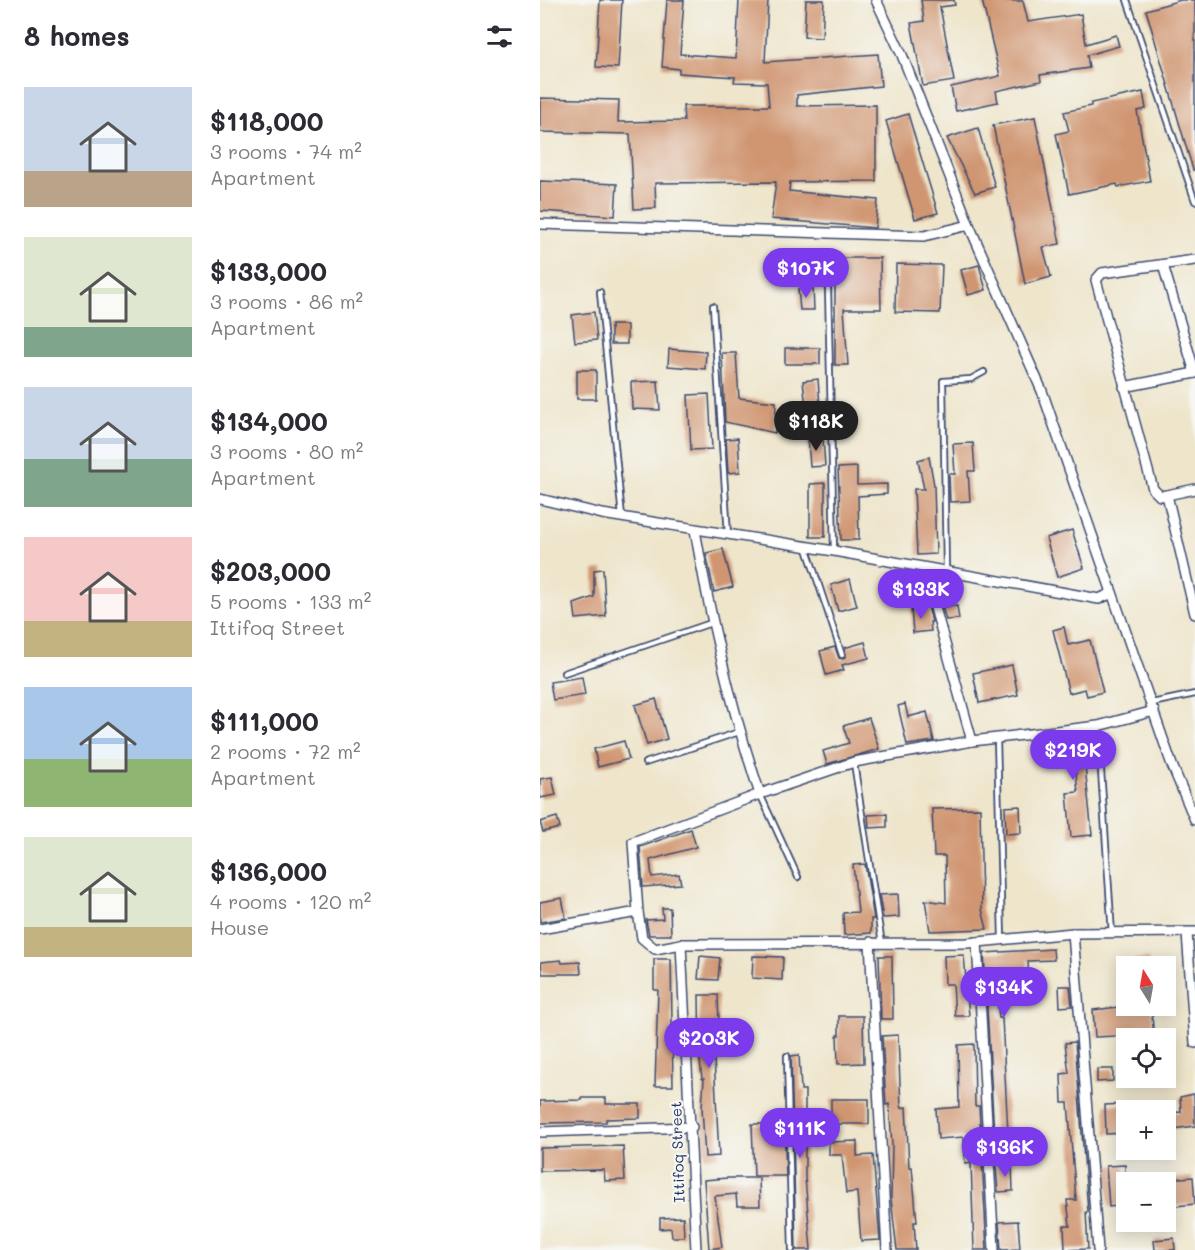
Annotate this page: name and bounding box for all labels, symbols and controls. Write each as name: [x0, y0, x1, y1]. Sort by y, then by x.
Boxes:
text: 8 homes: [24, 19, 130, 53]
icon: filters: [483, 20, 516, 53]
text: $118,000: [210, 104, 323, 138]
icon: home: [72, 111, 144, 183]
text: 3 rooms · 74 m²: [210, 138, 362, 164]
text: Apartment: [210, 164, 316, 190]
pin: $107K: [764, 248, 848, 299]
text: $133,000: [210, 254, 327, 288]
text: $107K: [777, 254, 835, 280]
icon: home: [72, 261, 144, 333]
text: 3 rooms · 86 m²: [210, 288, 363, 314]
text: Apartment: [210, 314, 316, 340]
pin: $118K: [774, 401, 858, 452]
text: $134,000: [210, 404, 328, 438]
text: $118K: [788, 407, 844, 433]
icon: home: [72, 411, 144, 483]
text: 3 rooms · 80 m²: [210, 438, 363, 464]
text: Apartment: [210, 464, 316, 490]
text: $203,000: [210, 554, 331, 588]
icon: home: [72, 561, 144, 633]
pin: $133K: [879, 569, 963, 620]
text: $133K: [892, 575, 950, 601]
text: 5 rooms · 133 m²: [210, 588, 371, 614]
text: Ittifoq Street: [210, 614, 345, 640]
text: $111,000: [210, 704, 319, 738]
icon: home: [72, 711, 144, 783]
pin: $219K: [1031, 730, 1115, 781]
text: $219K: [1044, 736, 1102, 762]
text: 2 rooms · 72 m²: [210, 738, 361, 764]
text: Apartment: [210, 764, 316, 790]
text: $136,000: [210, 854, 327, 888]
icon: home: [72, 861, 144, 933]
text: 4 rooms · 120 m²: [210, 888, 371, 914]
text: House: [210, 914, 269, 940]
north arrow: [1116, 956, 1176, 1016]
map controls: [1116, 956, 1176, 1232]
pin: $134K: [962, 967, 1046, 1018]
text: $134K: [974, 973, 1034, 999]
pin: $203K: [667, 1018, 751, 1069]
text: $203K: [678, 1024, 740, 1050]
button: locate: [1116, 1028, 1176, 1088]
button: +: [1116, 1100, 1176, 1160]
street label: Ittifoq Street: [665, 1101, 689, 1203]
pin: $111K: [758, 1108, 842, 1159]
text: $111K: [774, 1114, 826, 1140]
pin: $136K: [963, 1127, 1047, 1178]
text: $136K: [976, 1133, 1034, 1159]
button: −: [1116, 1172, 1176, 1232]

